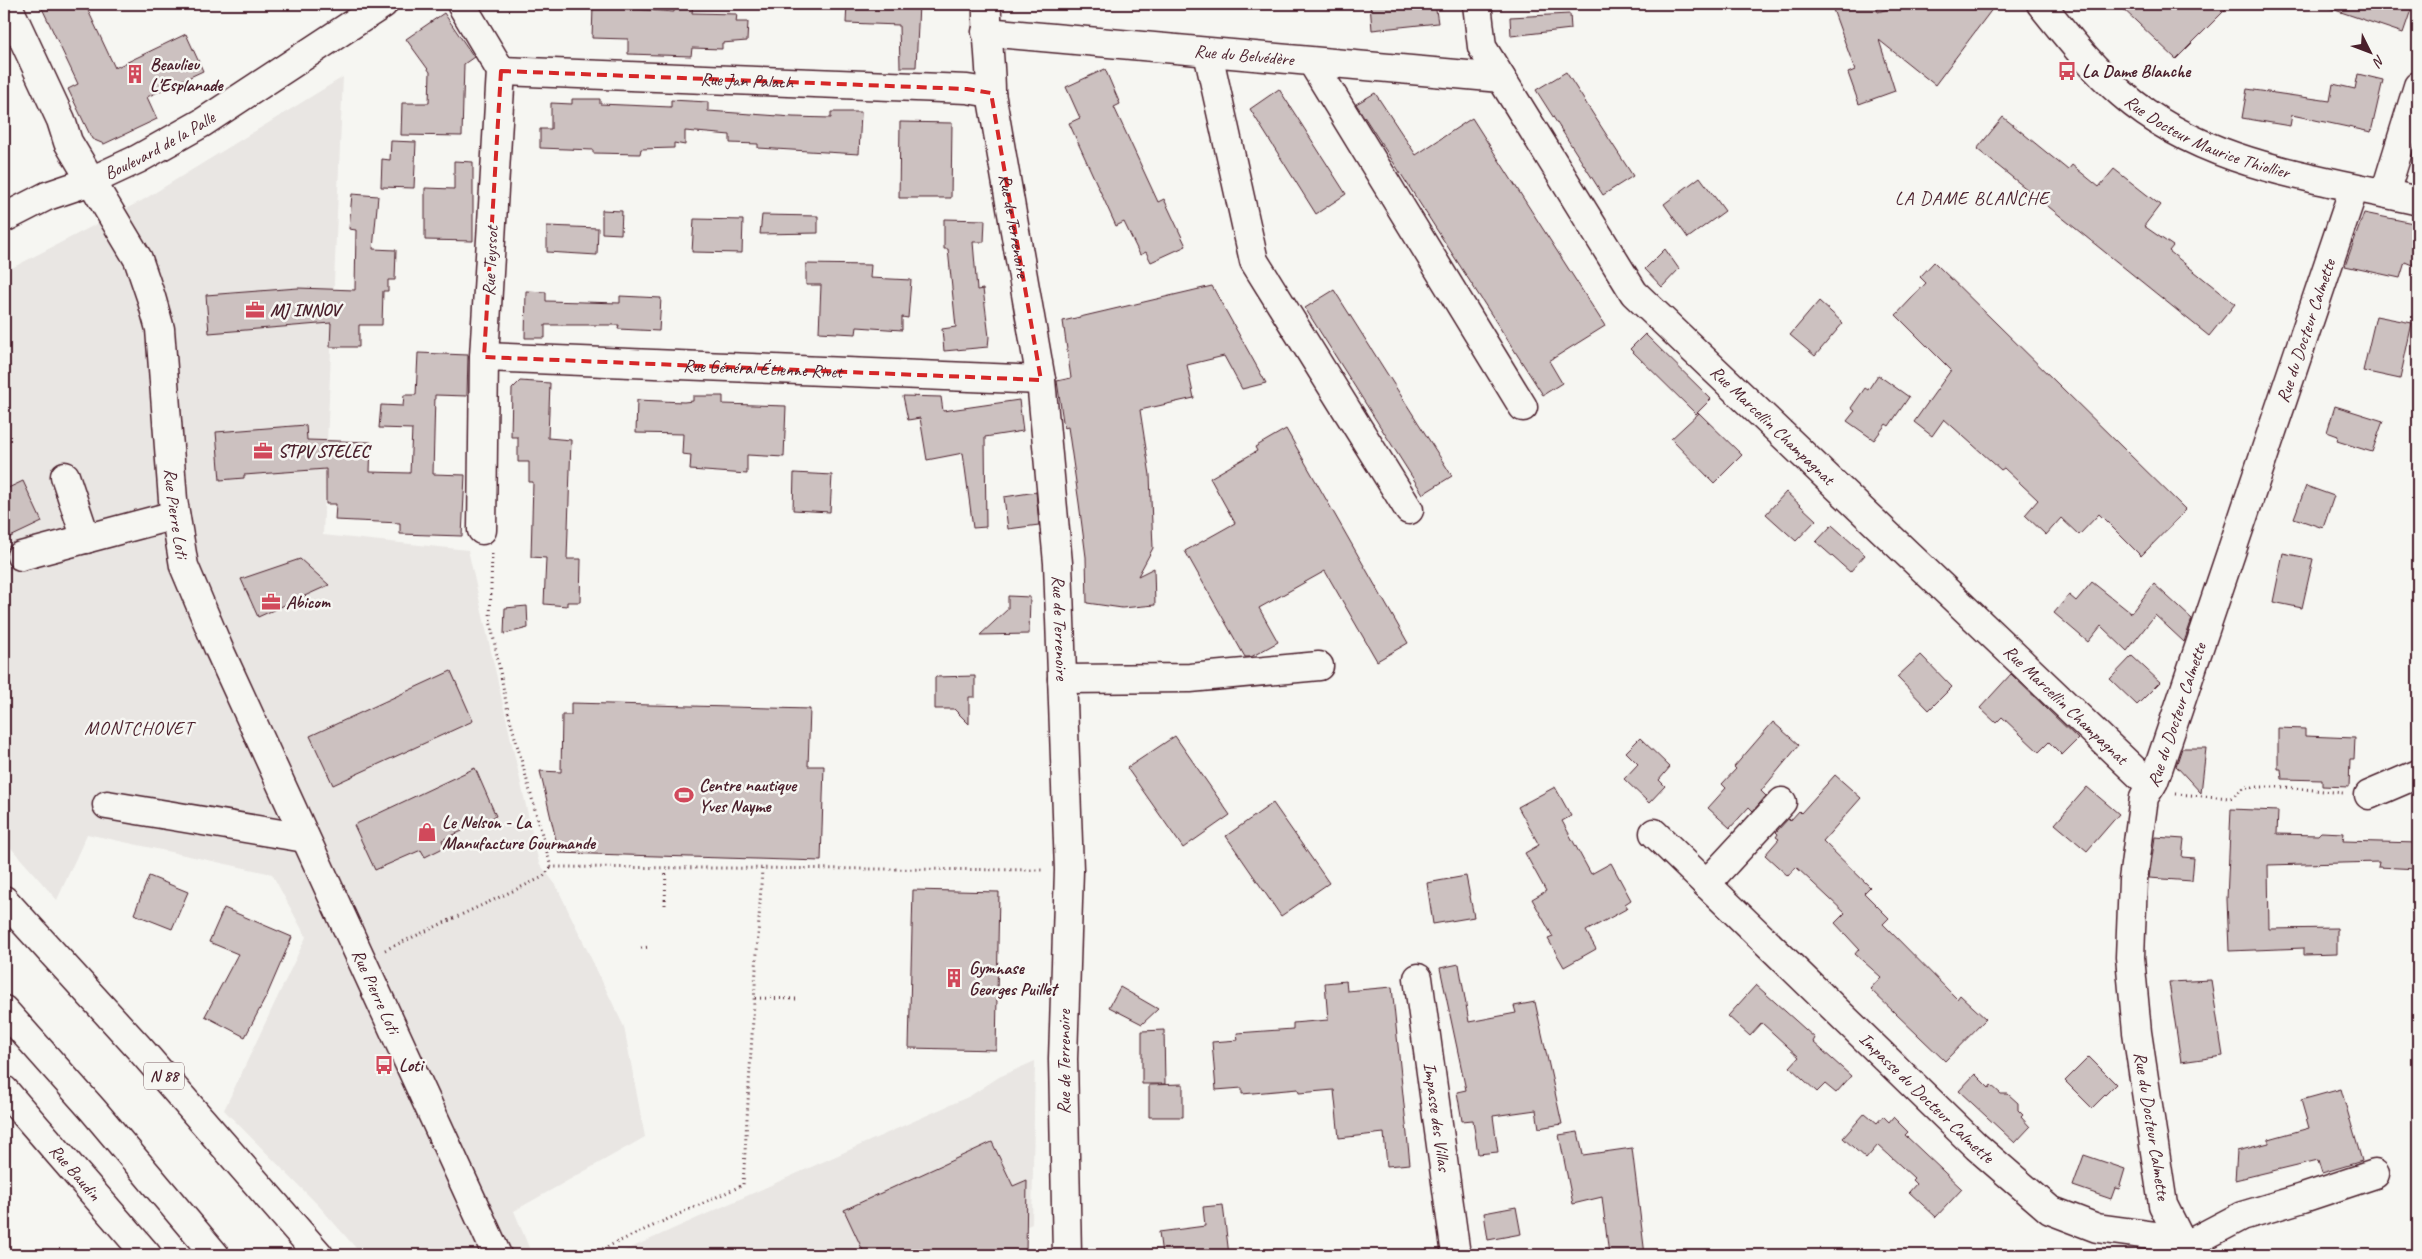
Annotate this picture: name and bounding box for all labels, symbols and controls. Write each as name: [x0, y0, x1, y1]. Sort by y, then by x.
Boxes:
north arrow: [2344, 28, 2394, 78]
street label: Rue du Belvédère: [1193, 40, 1296, 71]
text: N: [2369, 51, 2389, 71]
place label: Beaulieu L'Esplanade: [150, 53, 225, 96]
bus stop icon: La Dame Blanche: [2056, 60, 2078, 82]
place label: La Dame Blanche: [2082, 60, 2192, 82]
building icon: Beaulieu L'Esplanade: [124, 63, 146, 85]
street label: Rue Jan Palach: [700, 68, 795, 93]
street label: Rue Docteur Maurice Thiollier: [2120, 90, 2294, 184]
street label: Boulevard de la Palle: [101, 106, 220, 184]
street label: Rue de Terrenoire: [994, 172, 1034, 281]
district label: LA DAME BLANCHE: [1895, 186, 2051, 210]
street label: Rue Teyssot: [477, 223, 503, 296]
street label: Rue du Docteur Calmette: [2271, 255, 2341, 405]
office icon: MJ INNOV: [244, 299, 266, 321]
place label: MJ INNOV: [270, 299, 344, 321]
street label: Rue Général Étienne Rivet: [683, 354, 845, 383]
street label: Rue Marcellin Champagnat: [1706, 361, 1841, 491]
office icon: STPV STELEC: [252, 440, 274, 462]
place label: STPV STELEC: [278, 440, 372, 462]
street label: Rue Pierre Loti: [160, 468, 194, 562]
street label: Rue de Terrenoire: [1047, 575, 1073, 682]
office icon: Abicom: [260, 591, 282, 613]
place label: Abicom: [286, 591, 331, 613]
street label: Rue du Docteur Calmette: [2142, 639, 2211, 791]
street label: Rue Marcellin Champagnat: [1999, 640, 2134, 770]
district label: MONTCHOVET: [84, 716, 197, 740]
place label: Centre nautique Yves Nayme: [699, 774, 798, 817]
sports icon: Centre nautique Yves Nayme: [673, 784, 695, 806]
place label: Le Nelson - La Manufacture Gourmande: [442, 811, 597, 854]
shop icon: Le Nelson - La Manufacture Gourmande: [416, 821, 438, 843]
street label: Rue Pierre Loti: [347, 946, 406, 1039]
place label: Gymnase Georges Puillet: [969, 957, 1060, 1000]
building icon: Gymnase Georges Puillet: [943, 967, 965, 989]
street label: Rue de Terrenoire: [1053, 1009, 1075, 1114]
street label: Impasse du Docteur Calmette: [1855, 1028, 1999, 1168]
street label: Rue du Docteur Calmette: [2129, 1050, 2175, 1203]
bus stop icon: Loti: [373, 1054, 395, 1076]
place label: Loti: [399, 1054, 425, 1076]
street label: Impasse des Villas: [1419, 1061, 1456, 1174]
road number: N 88: [144, 1062, 184, 1090]
street label: Rue Baudin: [45, 1140, 107, 1206]

